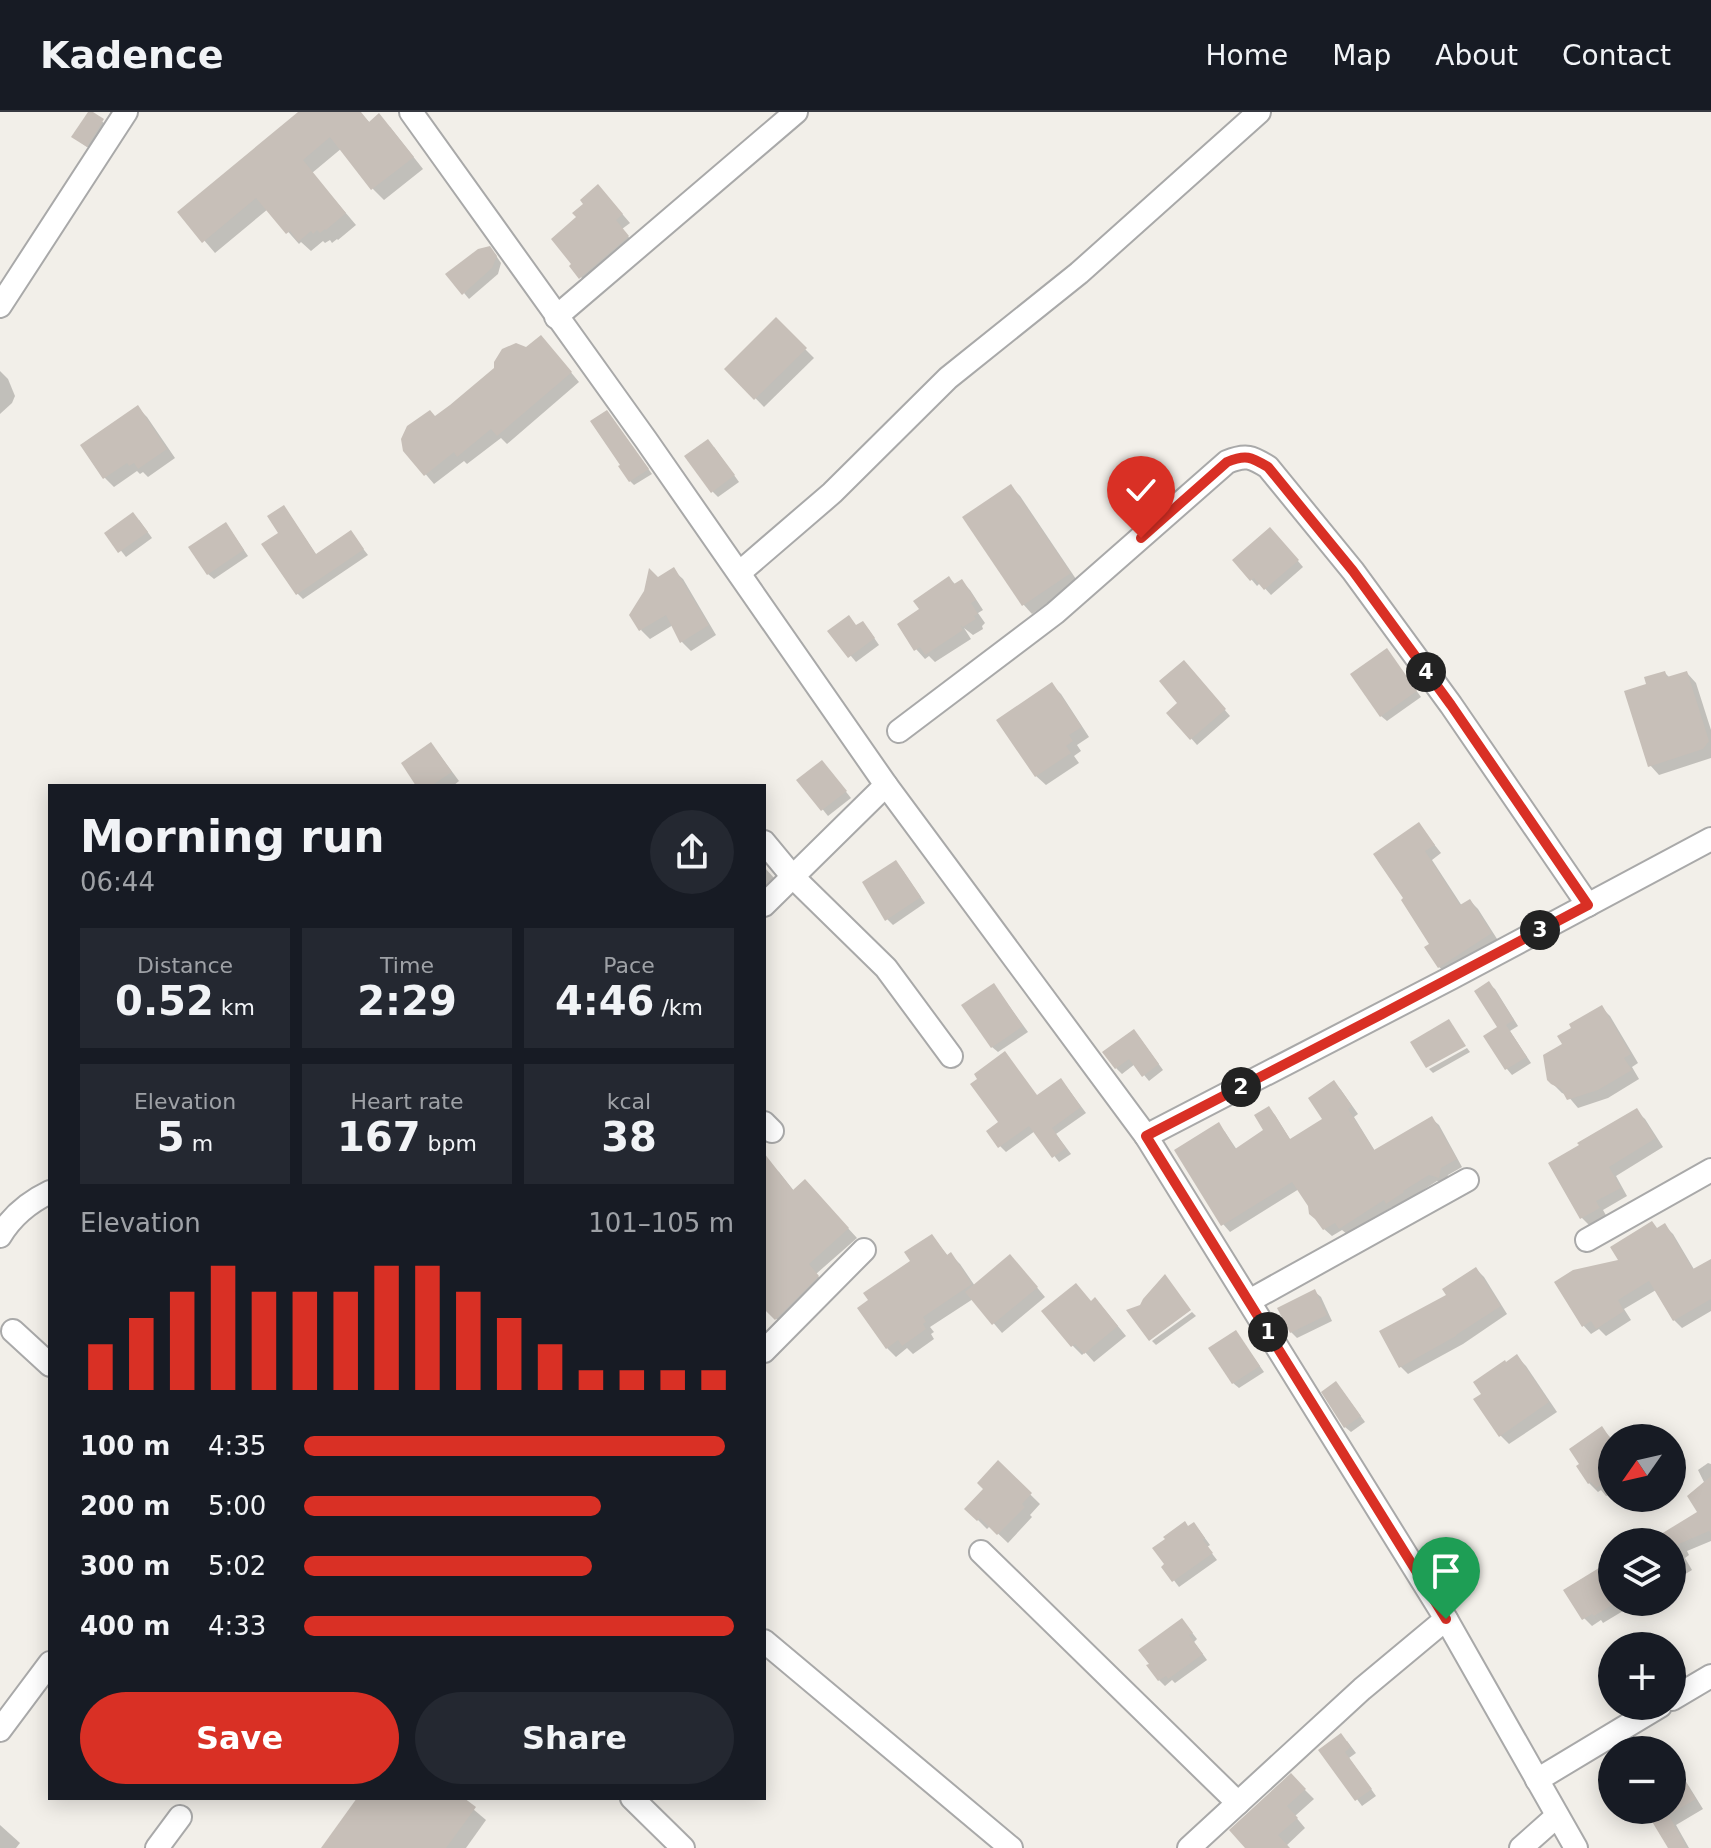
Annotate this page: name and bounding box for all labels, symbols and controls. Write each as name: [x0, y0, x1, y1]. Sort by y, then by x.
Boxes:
text: Kadence: [40, 33, 223, 77]
text: Home: [1205, 39, 1288, 72]
text: Map: [1332, 39, 1391, 72]
text: About: [1435, 39, 1518, 72]
text: Contact: [1562, 39, 1671, 72]
pin: [1107, 456, 1175, 538]
icon: check: [1119, 468, 1163, 512]
pin: 4: [1406, 652, 1446, 692]
text: 4: [1418, 659, 1434, 684]
button: share: [650, 810, 734, 894]
text: Morning run: [80, 811, 385, 862]
text: 06:44: [80, 867, 155, 897]
pin: 3: [1520, 910, 1560, 950]
text: 3: [1532, 917, 1548, 942]
text: Distance: [137, 953, 233, 978]
text: Time: [380, 953, 434, 978]
text: Pace: [603, 953, 655, 978]
text: 0.52: [115, 978, 214, 1024]
text: 2:29: [357, 978, 457, 1024]
text: 4:46: [555, 978, 654, 1024]
text: km: [214, 995, 255, 1020]
text: /km: [654, 995, 703, 1020]
pin: 2: [1221, 1067, 1261, 1107]
text: 2: [1233, 1074, 1249, 1099]
text: Elevation: [134, 1089, 236, 1114]
text: Heart rate: [351, 1089, 463, 1114]
text: kcal: [607, 1089, 651, 1114]
text: 5: [157, 1114, 185, 1160]
text: 167: [337, 1114, 421, 1160]
text: 38: [601, 1114, 657, 1160]
text: m: [185, 1131, 213, 1156]
text: bpm: [421, 1131, 477, 1156]
text: Elevation: [80, 1208, 201, 1238]
text: 101–105 m: [588, 1208, 734, 1238]
pin: 1: [1248, 1312, 1288, 1352]
text: 1: [1260, 1319, 1276, 1344]
north arrow: [1598, 1424, 1686, 1512]
map controls: [1598, 1424, 1686, 1824]
text: 100 m: [80, 1431, 170, 1461]
text: 4:35: [208, 1431, 266, 1461]
text: 200 m: [80, 1491, 170, 1521]
text: 5:00: [208, 1491, 266, 1521]
button: layers: [1598, 1528, 1686, 1616]
pin: [1412, 1537, 1480, 1619]
icon: arrive: [1424, 1549, 1468, 1593]
text: 300 m: [80, 1551, 170, 1581]
text: 5:02: [208, 1551, 266, 1581]
text: 400 m: [80, 1611, 170, 1641]
text: 4:33: [208, 1611, 266, 1641]
button: +: [1598, 1632, 1686, 1720]
button: Save: [80, 1692, 399, 1784]
button: Share: [415, 1692, 734, 1784]
button: −: [1598, 1736, 1686, 1824]

